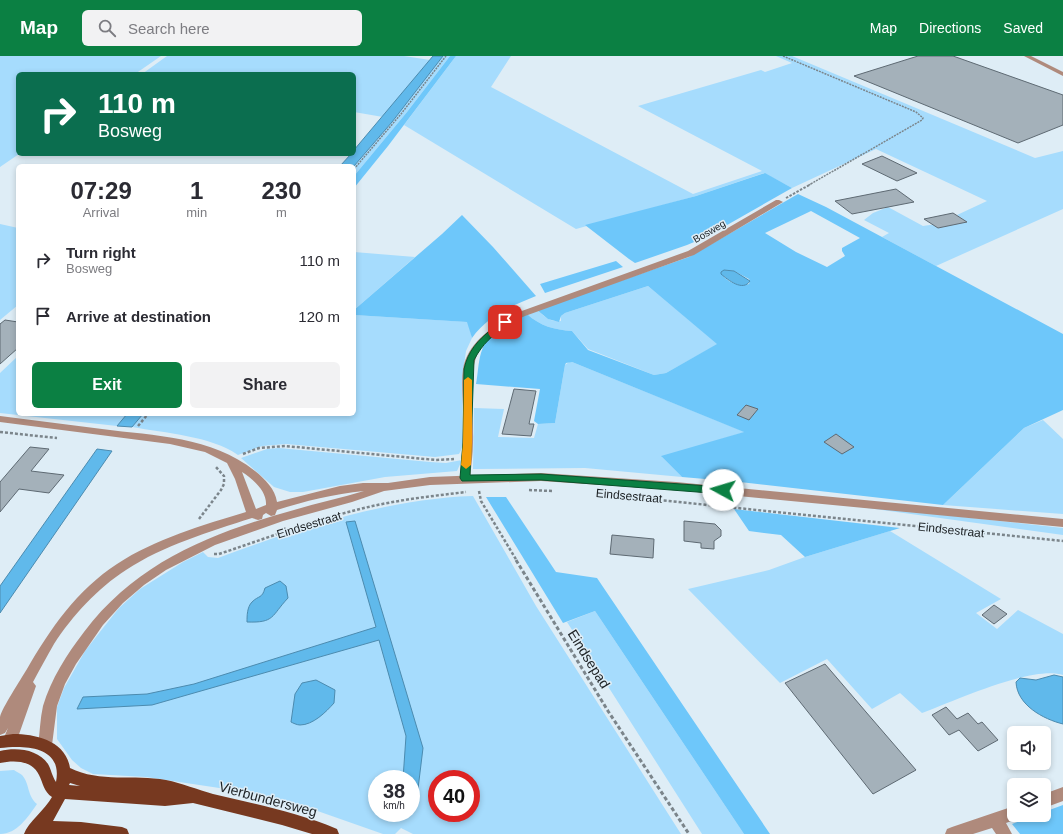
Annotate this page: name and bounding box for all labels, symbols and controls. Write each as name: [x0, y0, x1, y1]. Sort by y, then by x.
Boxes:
search box: [82, 10, 362, 46]
text: Map: [20, 17, 58, 38]
icon: search: [96, 17, 118, 39]
text: Search here: [128, 20, 210, 37]
text: Map: [870, 20, 897, 36]
text: Directions: [919, 20, 981, 36]
text: Saved: [1003, 20, 1043, 36]
icon: right: [32, 88, 84, 140]
text: 110 m: [98, 88, 176, 119]
text: Bosweg: [98, 121, 162, 141]
text: 07:29: [70, 177, 132, 204]
text: 1: [190, 177, 203, 204]
text: 230: [262, 177, 302, 204]
text: Arrival: [83, 205, 120, 220]
text: min: [186, 205, 207, 220]
text: m: [276, 205, 287, 220]
street label: Bosweg: [691, 218, 727, 245]
text: Turn right: [66, 244, 136, 261]
icon: right: [32, 249, 54, 271]
text: 110 m: [299, 252, 340, 269]
text: Bosweg: [66, 261, 112, 276]
icon: arrive: [32, 305, 54, 327]
pin: [488, 305, 522, 339]
text: Arrive at destination: [66, 308, 211, 325]
text: 120 m: [298, 308, 340, 325]
icon: arrive: [494, 311, 516, 333]
button: Exit: [32, 362, 182, 408]
button: Share: [190, 362, 340, 408]
position arrow: [702, 469, 744, 511]
street label: Eindsestraat: [595, 486, 663, 506]
street label: Eindsestraat: [275, 508, 344, 541]
street label: Eindsestraat: [917, 520, 986, 541]
street label: Eindsepad: [565, 627, 613, 691]
map controls: [1007, 726, 1051, 822]
button: sound: [1007, 726, 1051, 770]
speed limit sign: 40: [428, 770, 480, 822]
street label: Vierbundersweg: [217, 778, 319, 820]
button: layers: [1007, 778, 1051, 822]
text: 38: [383, 780, 405, 802]
text: km/h: [383, 800, 405, 811]

